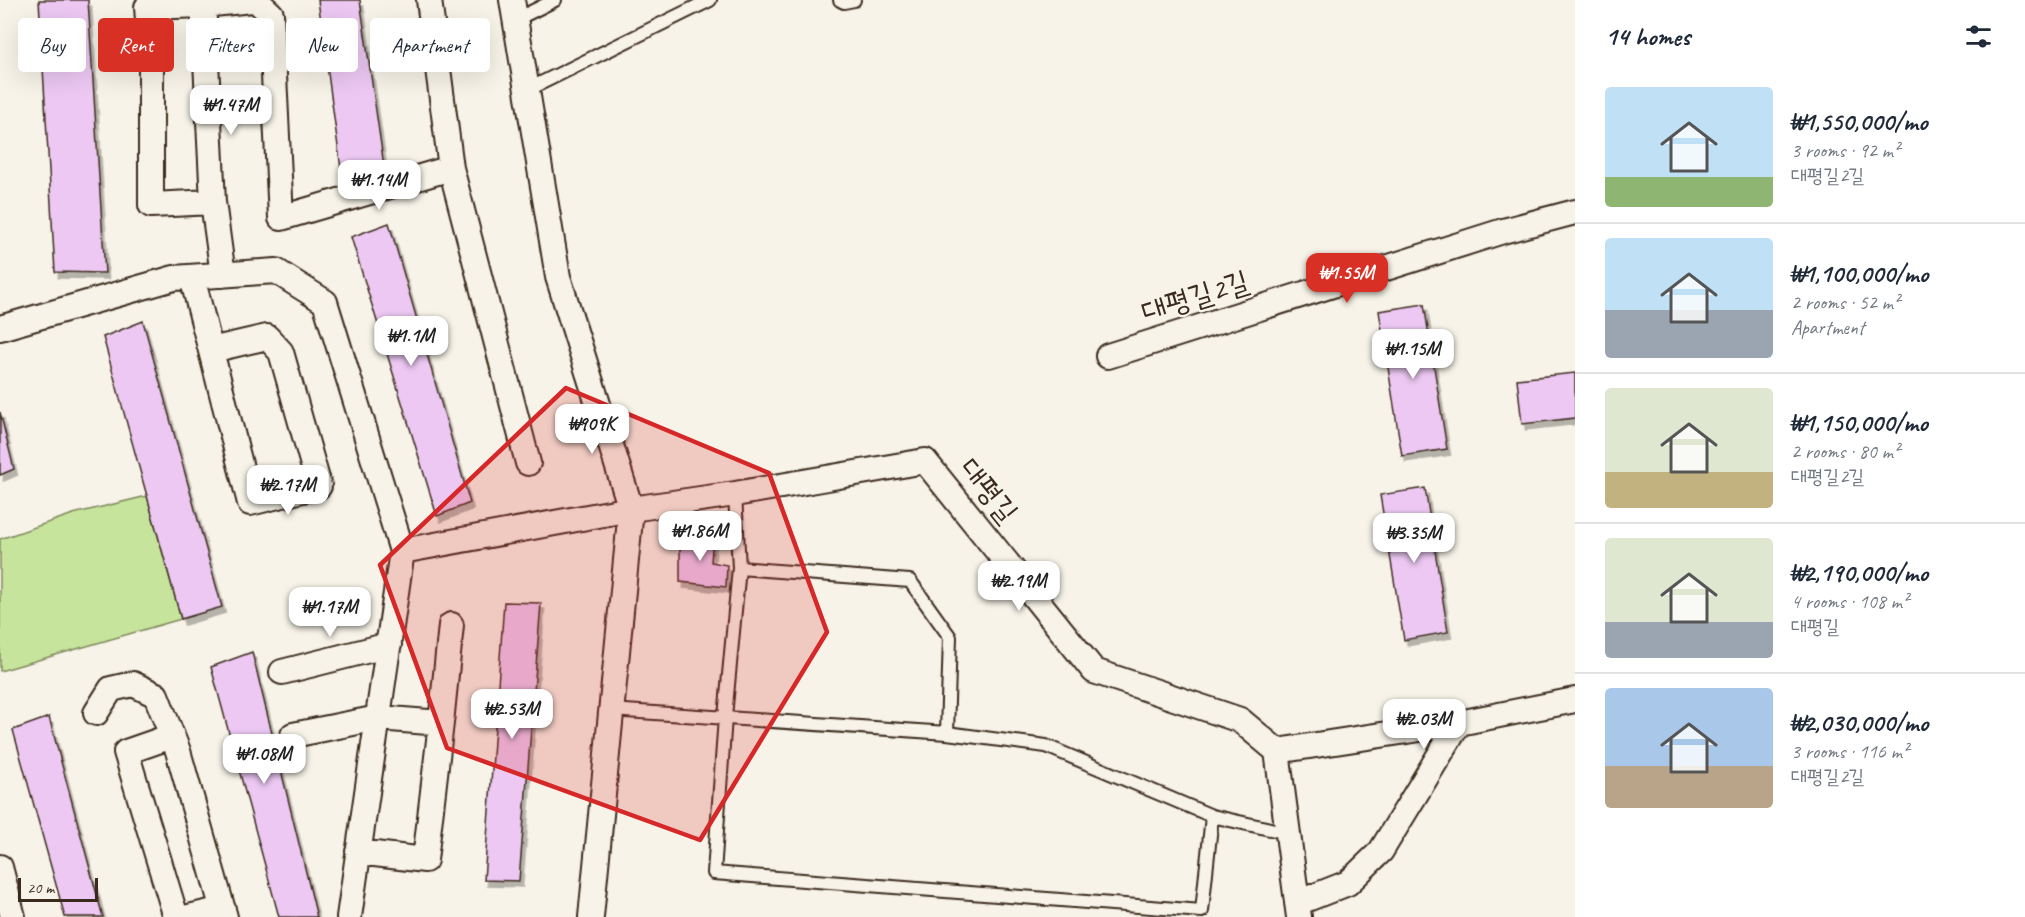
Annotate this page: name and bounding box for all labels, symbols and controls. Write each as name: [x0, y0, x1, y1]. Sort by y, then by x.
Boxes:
chip: Buy: [18, 18, 86, 72]
chip: Rent: [98, 18, 174, 72]
chip: Filters: [186, 18, 274, 72]
chip: New: [286, 18, 358, 72]
chip: Apartment: [370, 18, 490, 72]
text: 14 homes: [1605, 20, 1690, 53]
icon: filters: [1962, 20, 1995, 53]
pin: ₩1.47M: [182, 85, 280, 136]
text: ₩1.47M: [204, 92, 258, 117]
text: ₩1,550,000/mo: [1791, 105, 1927, 138]
icon: home: [1653, 111, 1725, 183]
text: 3 rooms · 92 m²: [1791, 138, 1899, 163]
pin: ₩1.14M: [330, 160, 428, 211]
text: 대평길2길: [1791, 163, 1864, 188]
text: ₩1.14M: [352, 167, 406, 192]
pin: ₩1.55M: [1298, 253, 1396, 304]
text: ₩1,100,000/mo: [1791, 257, 1928, 290]
text: ₩1.55M: [1320, 260, 1374, 285]
street label: 대평길2길: [1137, 262, 1253, 330]
icon: home: [1653, 262, 1725, 334]
text: 2 rooms · 52 m²: [1791, 290, 1899, 315]
text: Apartment: [1791, 315, 1864, 340]
pin: ₩1.1M: [369, 316, 453, 367]
text: ₩1.1M: [388, 323, 434, 348]
pin: ₩1.15M: [1364, 329, 1462, 380]
text: ₩1.15M: [1386, 336, 1440, 361]
pin: ₩909K: [550, 404, 634, 455]
text: ₩1,150,000/mo: [1791, 406, 1928, 439]
text: ₩909K: [569, 411, 615, 436]
icon: home: [1653, 412, 1725, 484]
text: 2 rooms · 80 m²: [1791, 439, 1899, 464]
street label: 대평길: [951, 450, 1027, 530]
text: 대평길2길: [1791, 464, 1864, 489]
pin: ₩2.17M: [239, 465, 337, 516]
text: ₩2.17M: [261, 472, 315, 497]
pin: ₩1.86M: [651, 511, 749, 562]
pin: ₩3.35M: [1365, 513, 1463, 564]
text: ₩1.86M: [673, 518, 727, 543]
text: ₩3.35M: [1387, 520, 1441, 545]
text: ₩2,190,000/mo: [1791, 556, 1928, 589]
pin: ₩2.19M: [970, 561, 1068, 612]
icon: home: [1653, 562, 1725, 634]
text: ₩2.19M: [992, 568, 1046, 593]
pin: ₩1.17M: [281, 587, 379, 638]
text: 4 rooms · 108 m²: [1791, 589, 1908, 614]
text: ₩1.17M: [303, 594, 357, 619]
text: 대평길: [1791, 614, 1839, 639]
pin: ₩2.53M: [463, 689, 561, 740]
text: ₩2.53M: [485, 696, 539, 721]
pin: ₩2.03M: [1375, 699, 1473, 750]
text: ₩2.03M: [1397, 706, 1451, 731]
text: ₩2,030,000/mo: [1791, 706, 1928, 739]
icon: home: [1653, 712, 1725, 784]
pin: ₩1.08M: [215, 734, 313, 785]
text: 3 rooms · 116 m²: [1791, 739, 1908, 764]
text: ₩1.08M: [237, 741, 291, 766]
text: 대평길2길: [1791, 764, 1864, 789]
scale bar: [18, 875, 98, 902]
text: 20 m: [27, 878, 54, 898]

